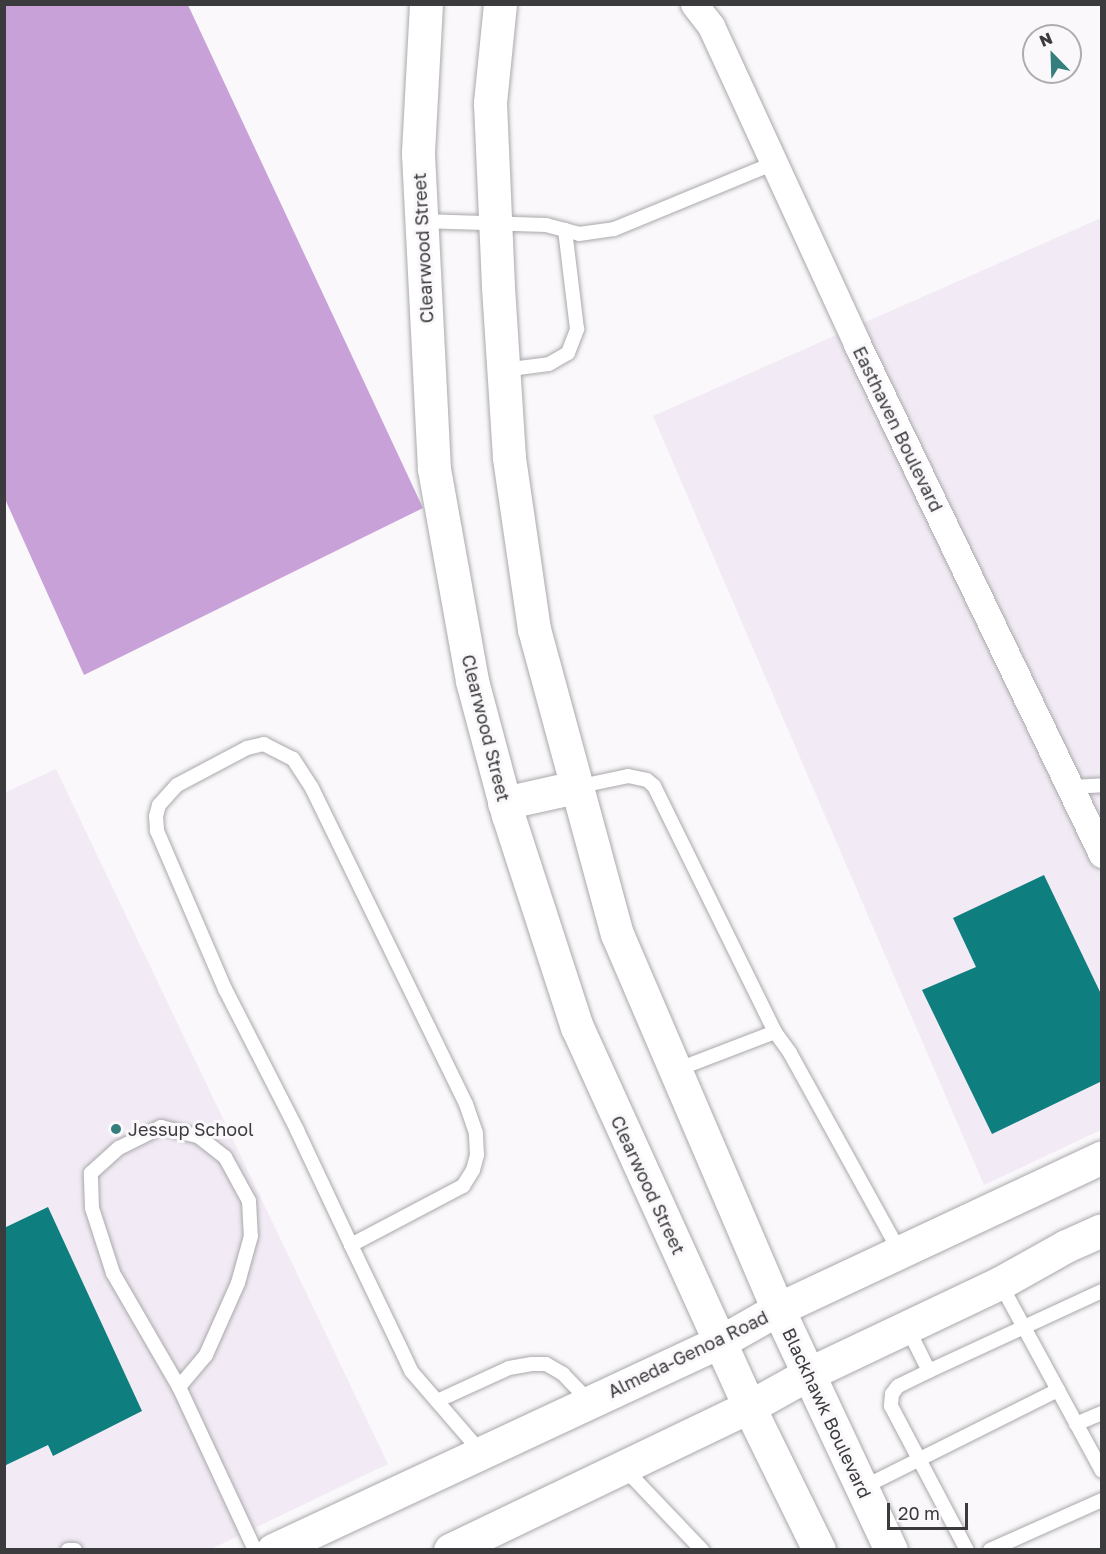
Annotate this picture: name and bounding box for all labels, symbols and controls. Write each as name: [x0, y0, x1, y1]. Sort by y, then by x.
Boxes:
north arrow: [1022, 24, 1082, 84]
text: N: [1036, 28, 1055, 51]
street label: Clearwood Street: [408, 172, 438, 324]
street label: Easthaven Boulevard: [849, 343, 947, 515]
street label: Clearwood Street: [457, 652, 515, 804]
street label: Clearwood Street: [606, 1112, 690, 1258]
place label: Jessup School: [128, 1118, 254, 1140]
marker: Jessup School: [109, 1122, 123, 1136]
street label: Almeda-Genoa Road: [604, 1306, 772, 1402]
street label: Blackhawk Boulevard: [778, 1324, 876, 1502]
scale bar: [890, 1491, 971, 1529]
text: 20 m: [898, 1502, 940, 1524]

